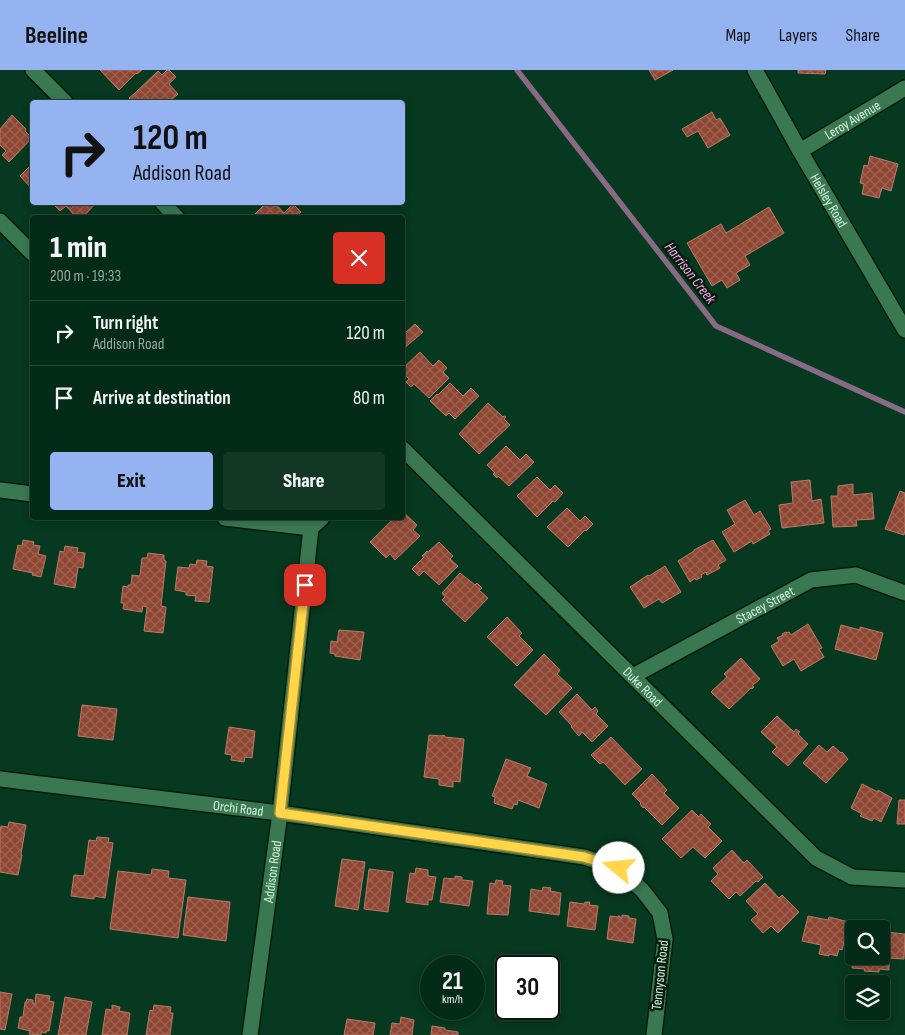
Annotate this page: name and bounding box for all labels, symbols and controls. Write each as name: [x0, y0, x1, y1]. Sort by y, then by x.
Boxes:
text: Beeline: [25, 21, 88, 50]
text: Map: [726, 25, 751, 46]
text: Layers: [779, 25, 818, 46]
text: Share: [846, 25, 880, 46]
street label: Leroy Avenue: [821, 96, 883, 143]
text: 120 m: [133, 117, 208, 160]
icon: right: [50, 120, 115, 185]
text: Addison Road: [133, 160, 231, 187]
street label: Helsley Road: [807, 170, 851, 231]
text: 1 min: [50, 230, 107, 266]
button: close: [333, 232, 385, 284]
water label: Harrison Creek: [660, 238, 720, 308]
text: 200 m · 19:33: [50, 267, 121, 286]
text: Turn right: [93, 312, 158, 335]
icon: right: [50, 319, 78, 347]
text: 120 m: [347, 322, 385, 345]
text: Addison Road: [93, 335, 164, 354]
icon: arrive: [50, 384, 78, 412]
text: Arrive at destination: [93, 387, 231, 410]
text: 80 m: [353, 387, 385, 410]
button: Exit: [50, 452, 213, 510]
button: Share: [223, 452, 385, 510]
pin: [284, 564, 326, 606]
icon: arrive: [291, 571, 319, 599]
street label: Stacey Street: [733, 582, 797, 627]
street label: Duke Road: [619, 663, 666, 710]
street label: Orchi Road: [212, 796, 264, 819]
street label: Addison Road: [259, 839, 285, 905]
position arrow: [592, 841, 644, 893]
map controls: [845, 920, 890, 1020]
button: search: [845, 920, 890, 965]
street label: Tennyson Road: [648, 939, 672, 1011]
speed limit sign: 30: [495, 955, 560, 1020]
text: 21: [442, 966, 463, 997]
button: layers: [845, 975, 890, 1020]
text: km/h: [442, 992, 463, 1007]

